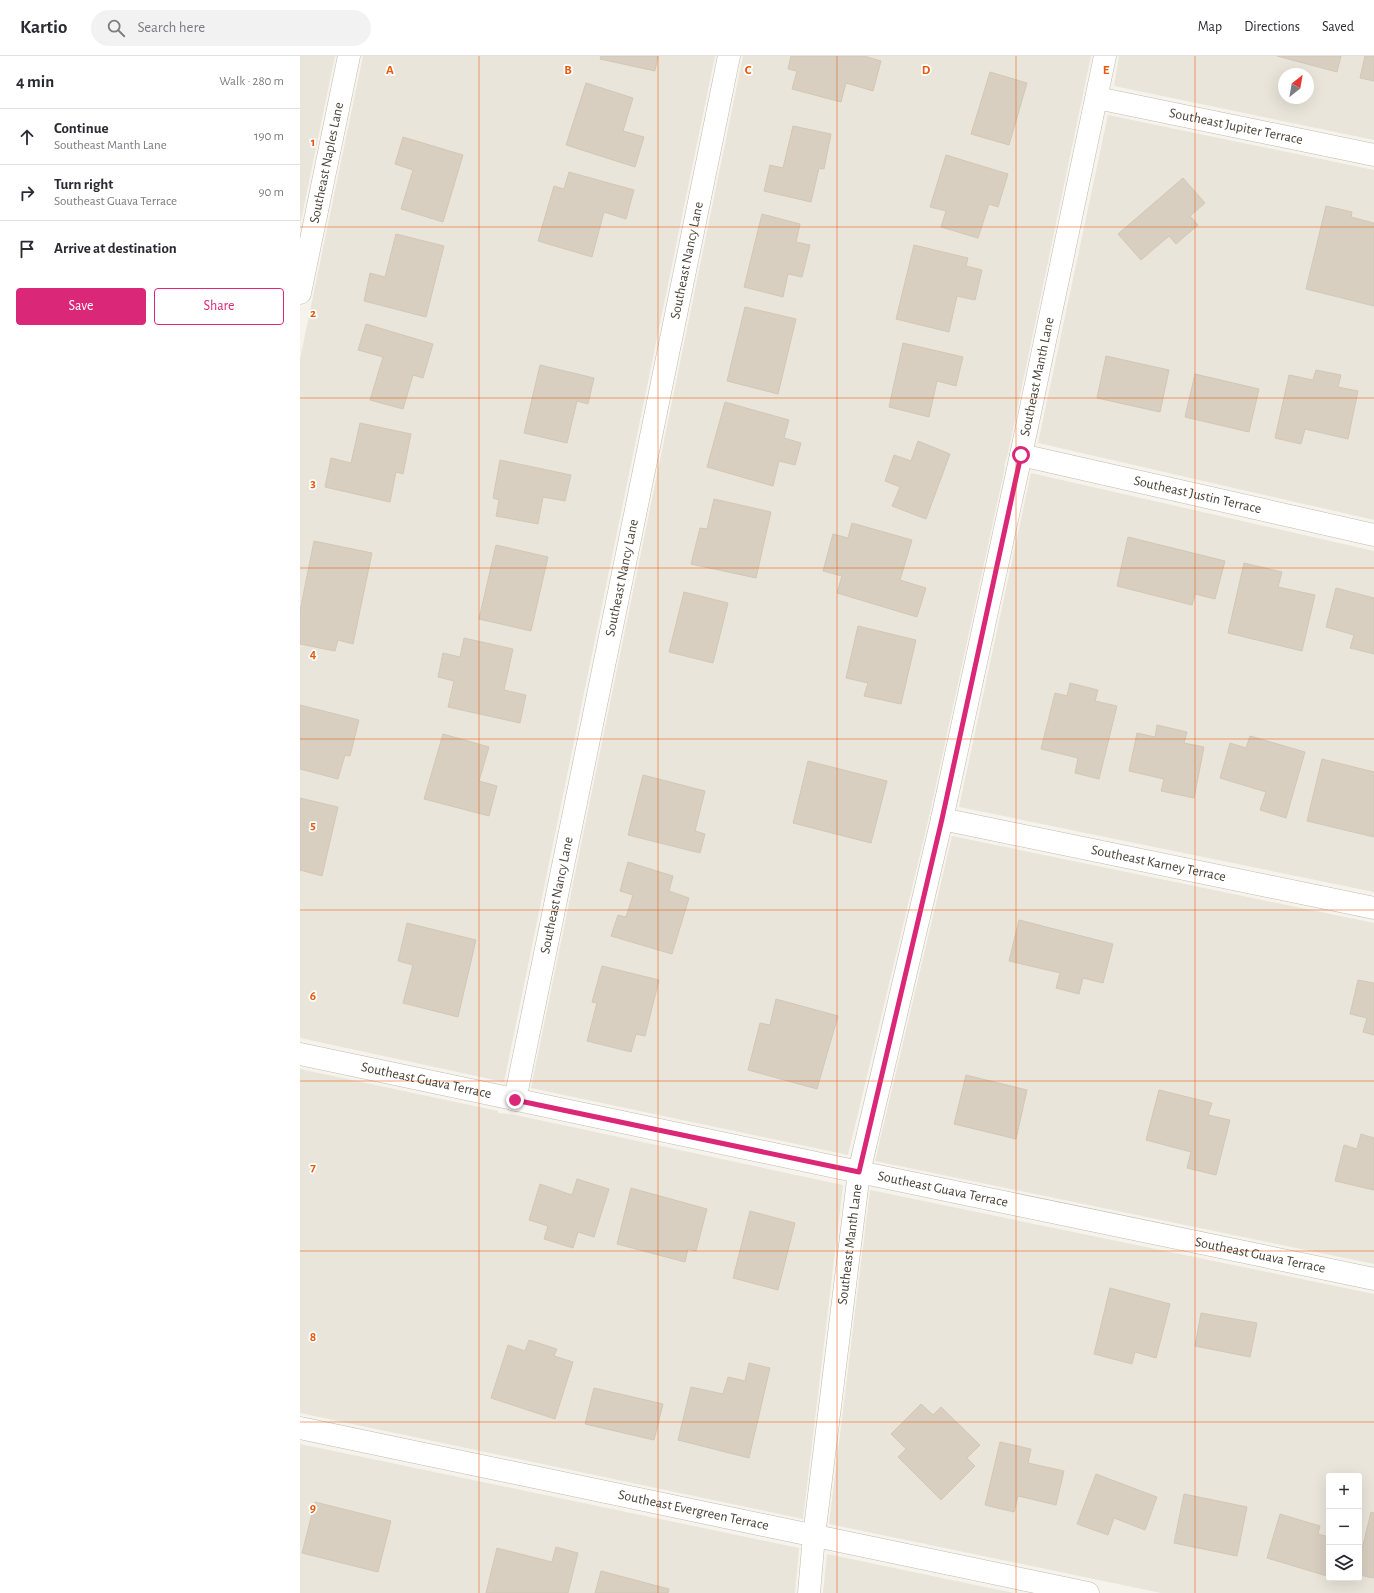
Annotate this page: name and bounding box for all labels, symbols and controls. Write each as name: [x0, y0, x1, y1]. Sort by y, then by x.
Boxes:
search box: [91, 10, 371, 46]
icon: search: [105, 17, 127, 39]
text: Kartio: [20, 18, 67, 37]
text: Search here: [137, 20, 205, 35]
text: Map: [1198, 20, 1222, 34]
text: Directions: [1244, 20, 1300, 34]
text: Saved: [1322, 20, 1354, 34]
text: A: [386, 64, 394, 77]
text: B: [564, 64, 572, 77]
text: C: [745, 64, 752, 77]
text: D: [922, 64, 931, 77]
text: E: [1103, 64, 1110, 77]
north arrow: [1278, 68, 1314, 104]
text: 4 min: [16, 73, 54, 90]
text: Walk · 280 m: [219, 75, 284, 88]
street label: Southeast Naples Lane: [308, 101, 346, 224]
street label: Southeast Jupiter Terrace: [1168, 106, 1304, 147]
text: Continue: [54, 121, 109, 136]
icon: ahead: [16, 126, 38, 148]
text: 190 m: [254, 130, 284, 143]
text: 1: [311, 136, 315, 149]
text: Southeast Manth Lane: [54, 139, 167, 152]
text: Turn right: [54, 177, 113, 192]
icon: right: [16, 182, 38, 204]
text: 90 m: [258, 186, 284, 199]
text: Southeast Guava Terrace: [54, 195, 177, 208]
street label: Southeast Nancy Lane: [668, 201, 706, 320]
icon: arrive: [16, 238, 38, 260]
text: Arrive at destination: [54, 241, 177, 256]
button: Save: [16, 288, 146, 325]
button: Share: [154, 288, 284, 325]
text: 2: [310, 307, 316, 320]
street label: Southeast Manth Lane: [1018, 316, 1057, 438]
route start: [1012, 446, 1030, 464]
street label: Southeast Justin Terrace: [1132, 474, 1263, 516]
text: 3: [310, 477, 316, 490]
street label: Southeast Nancy Lane: [603, 518, 641, 638]
text: 4: [310, 648, 317, 661]
text: 5: [310, 819, 316, 832]
street label: Southeast Nancy Lane: [538, 835, 576, 955]
street label: Southeast Karney Terrace: [1090, 843, 1227, 884]
text: 6: [310, 990, 316, 1003]
street label: Southeast Guava Terrace: [360, 1060, 493, 1101]
route end: [506, 1091, 524, 1109]
text: 7: [310, 1161, 316, 1174]
street label: Southeast Guava Terrace: [877, 1169, 1009, 1210]
street label: Southeast Manth Lane: [836, 1183, 864, 1306]
street label: Southeast Guava Terrace: [1194, 1235, 1327, 1276]
text: 8: [310, 1331, 316, 1344]
map controls: [1326, 1473, 1362, 1581]
button: +: [1326, 1473, 1362, 1509]
street label: Southeast Evergreen Terrace: [617, 1488, 770, 1533]
text: 9: [310, 1502, 316, 1515]
button: −: [1326, 1509, 1362, 1545]
button: layers: [1326, 1545, 1362, 1581]

